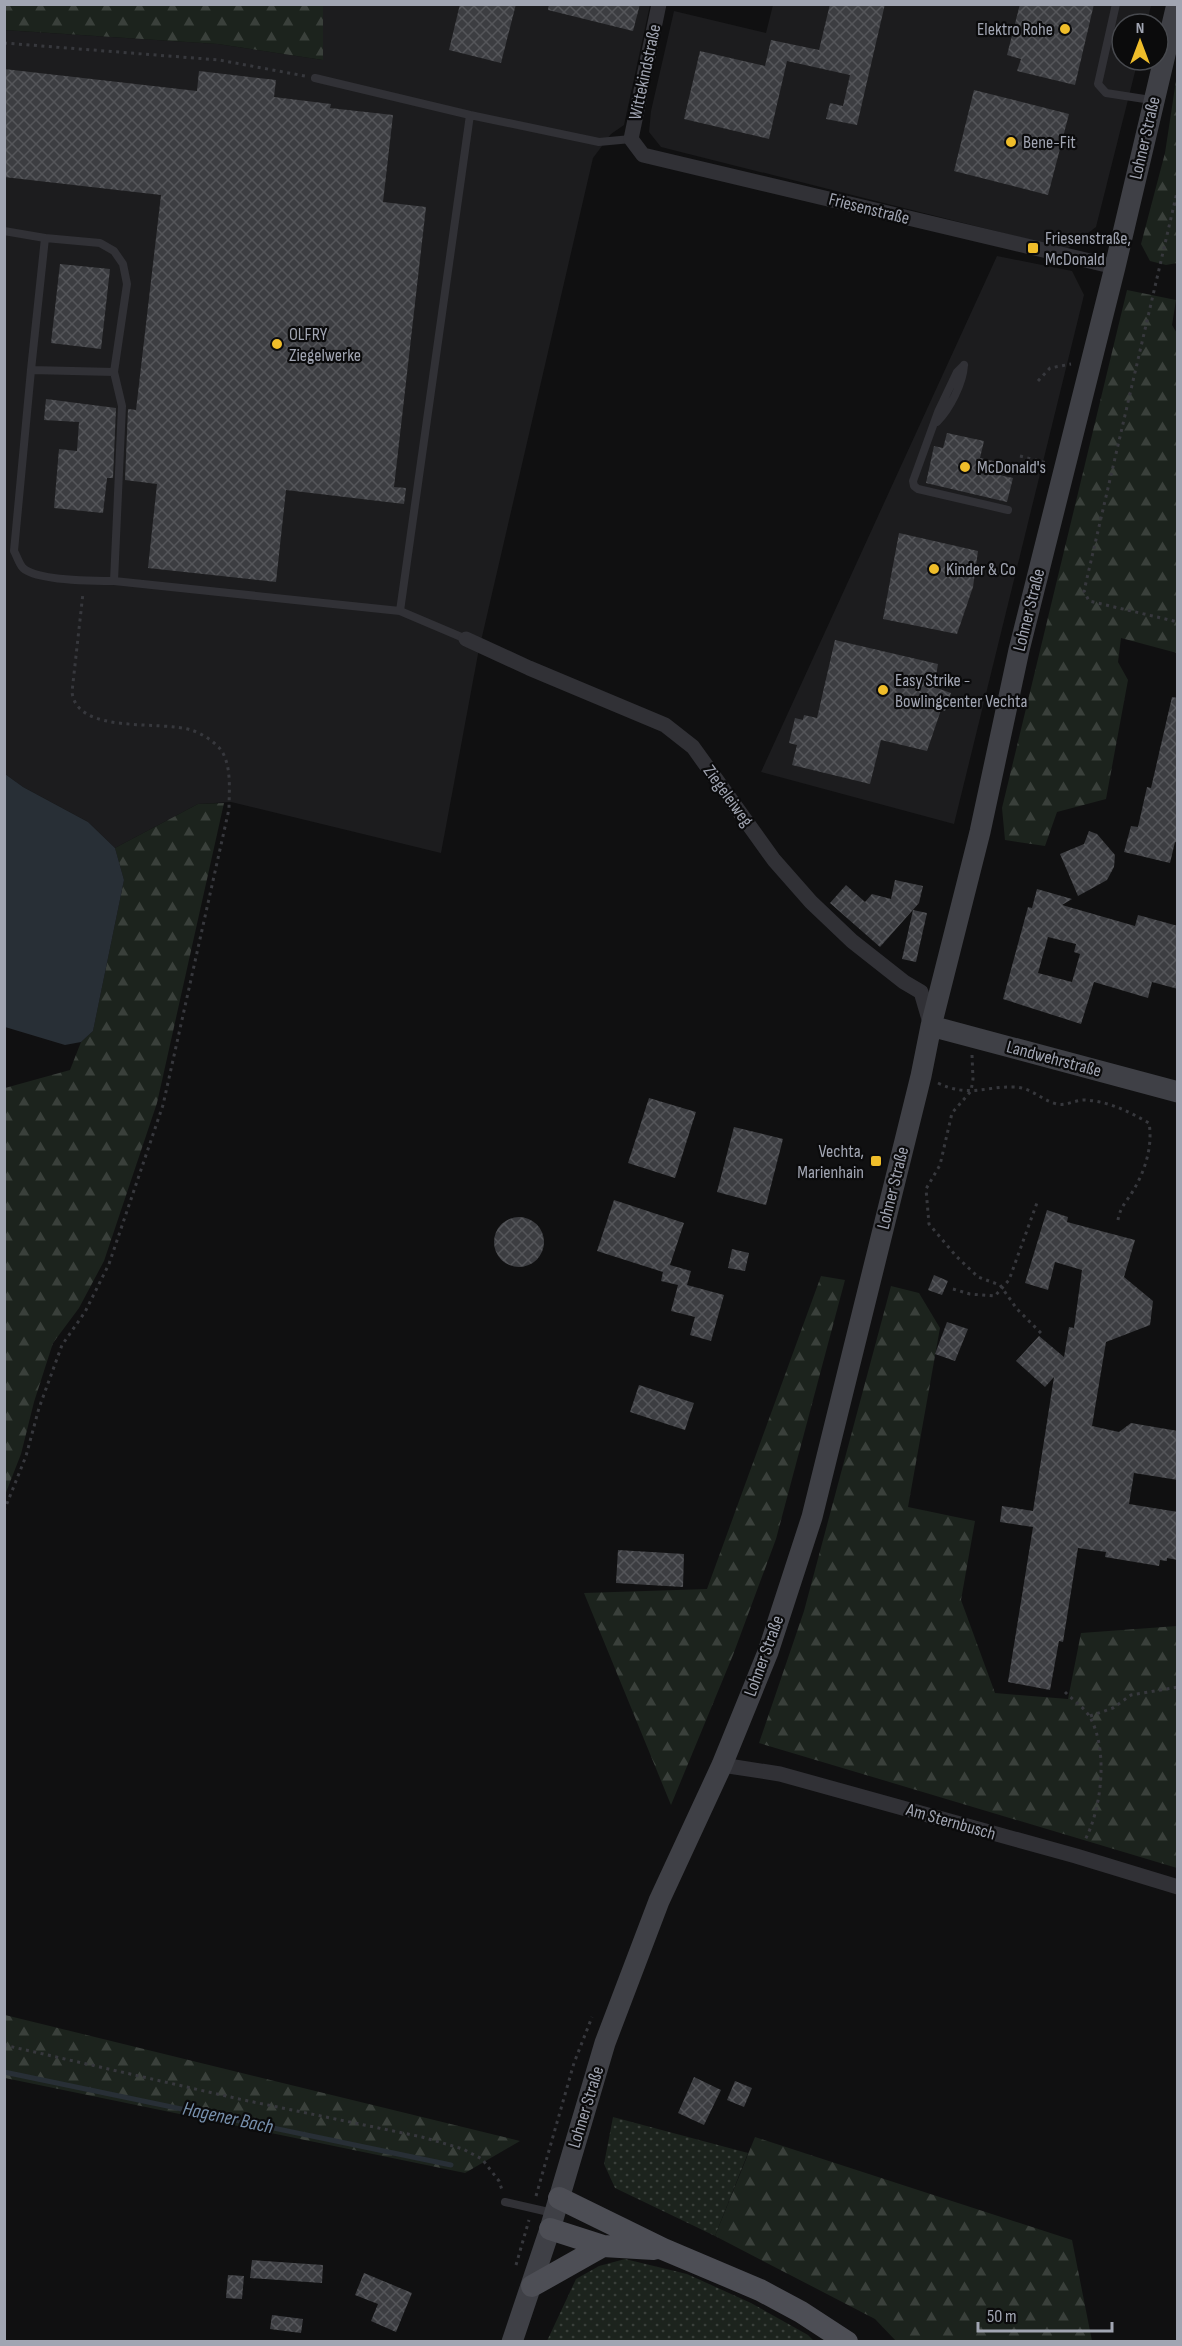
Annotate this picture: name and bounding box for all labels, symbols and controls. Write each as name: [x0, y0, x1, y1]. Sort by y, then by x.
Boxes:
north arrow: [1110, 12, 1170, 72]
place label: Elektro Rohe: [977, 19, 1053, 40]
text: N: [1136, 19, 1144, 38]
street label: Wittekindstraße: [625, 22, 665, 122]
marker: Elektro Rohe: [1058, 22, 1072, 36]
street label: Lohner Straße: [1125, 95, 1165, 181]
place label: Bene-Fit: [1023, 132, 1076, 153]
marker: Bene-Fit: [1004, 135, 1018, 149]
street label: Friesenstraße: [826, 189, 912, 229]
place label: Friesenstraße, McDonald: [1045, 228, 1131, 270]
marker: Friesenstraße, McDonald: [1026, 241, 1040, 255]
place label: OLFRY Ziegelwerke: [289, 324, 361, 366]
marker: OLFRY Ziegelwerke: [270, 337, 284, 351]
place label: McDonald's: [977, 457, 1046, 478]
marker: McDonald's: [958, 460, 972, 474]
place label: Kinder & Co: [946, 559, 1016, 580]
marker: Kinder & Co: [927, 562, 941, 576]
street label: Lohner Straße: [1009, 567, 1049, 653]
place label: Easy Strike - Bowlingcenter Vechta: [895, 670, 1027, 712]
marker: Easy Strike - Bowlingcenter Vechta: [876, 683, 890, 697]
street label: Ziegeleiweg: [699, 761, 757, 831]
street label: Landwehrstraße: [1004, 1036, 1104, 1082]
place label: Vechta, Marienhain: [797, 1141, 864, 1183]
street label: Lohner Straße: [873, 1145, 913, 1231]
marker: Vechta, Marienhain: [869, 1154, 883, 1168]
street label: Lohner Straße: [740, 1613, 788, 1699]
street label: Am Sternbusch: [903, 1799, 998, 1845]
street label: Lohner Straße: [564, 2064, 608, 2150]
water label: Hagener Bach: [181, 2097, 275, 2139]
scale bar: [978, 2295, 1112, 2333]
text: 50 m: [987, 2306, 1017, 2327]

